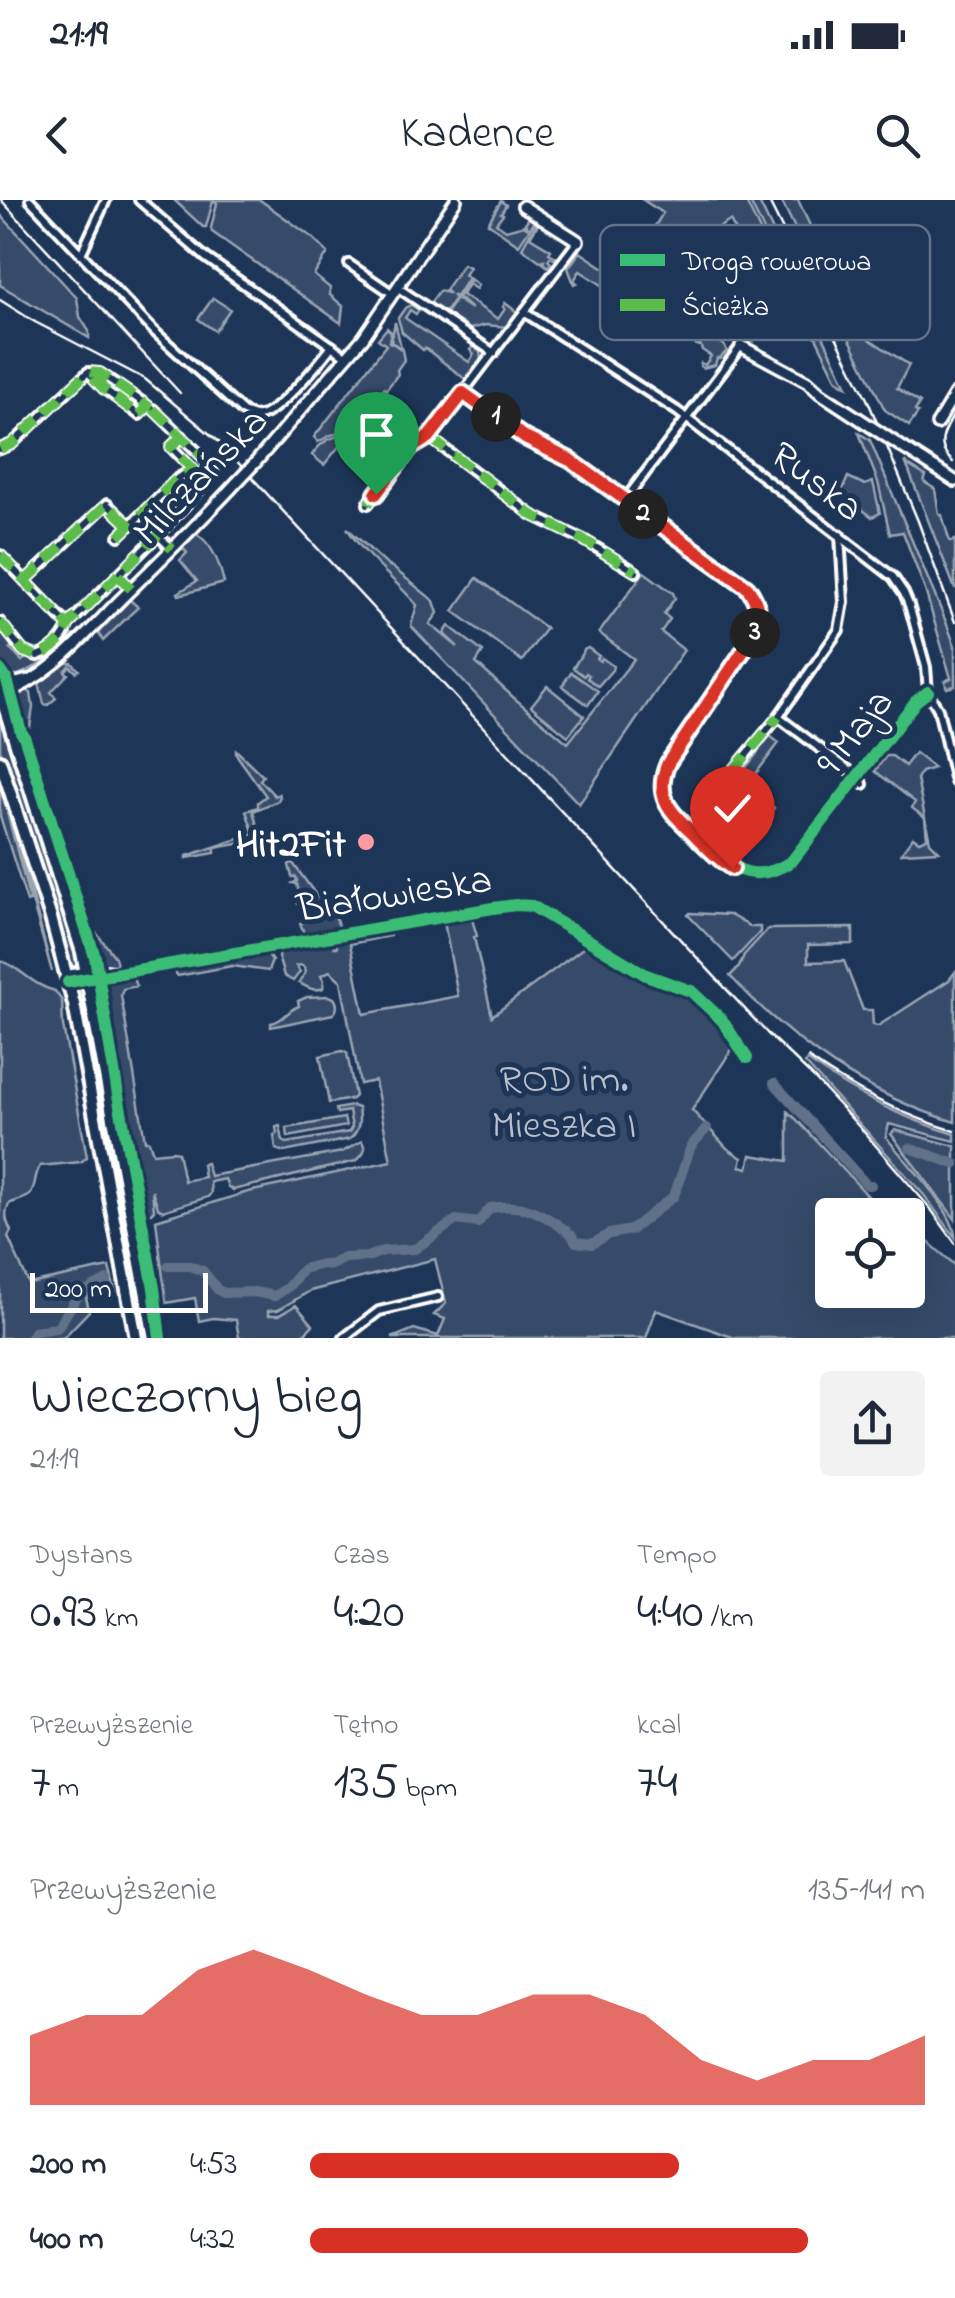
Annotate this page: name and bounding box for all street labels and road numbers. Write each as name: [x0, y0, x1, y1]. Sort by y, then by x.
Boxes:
street label: Milczańska: [121, 395, 284, 561]
street label: Ruska: [756, 429, 875, 539]
street label: 9 Maja: [803, 677, 910, 790]
street label: Białowieska: [292, 852, 496, 941]

